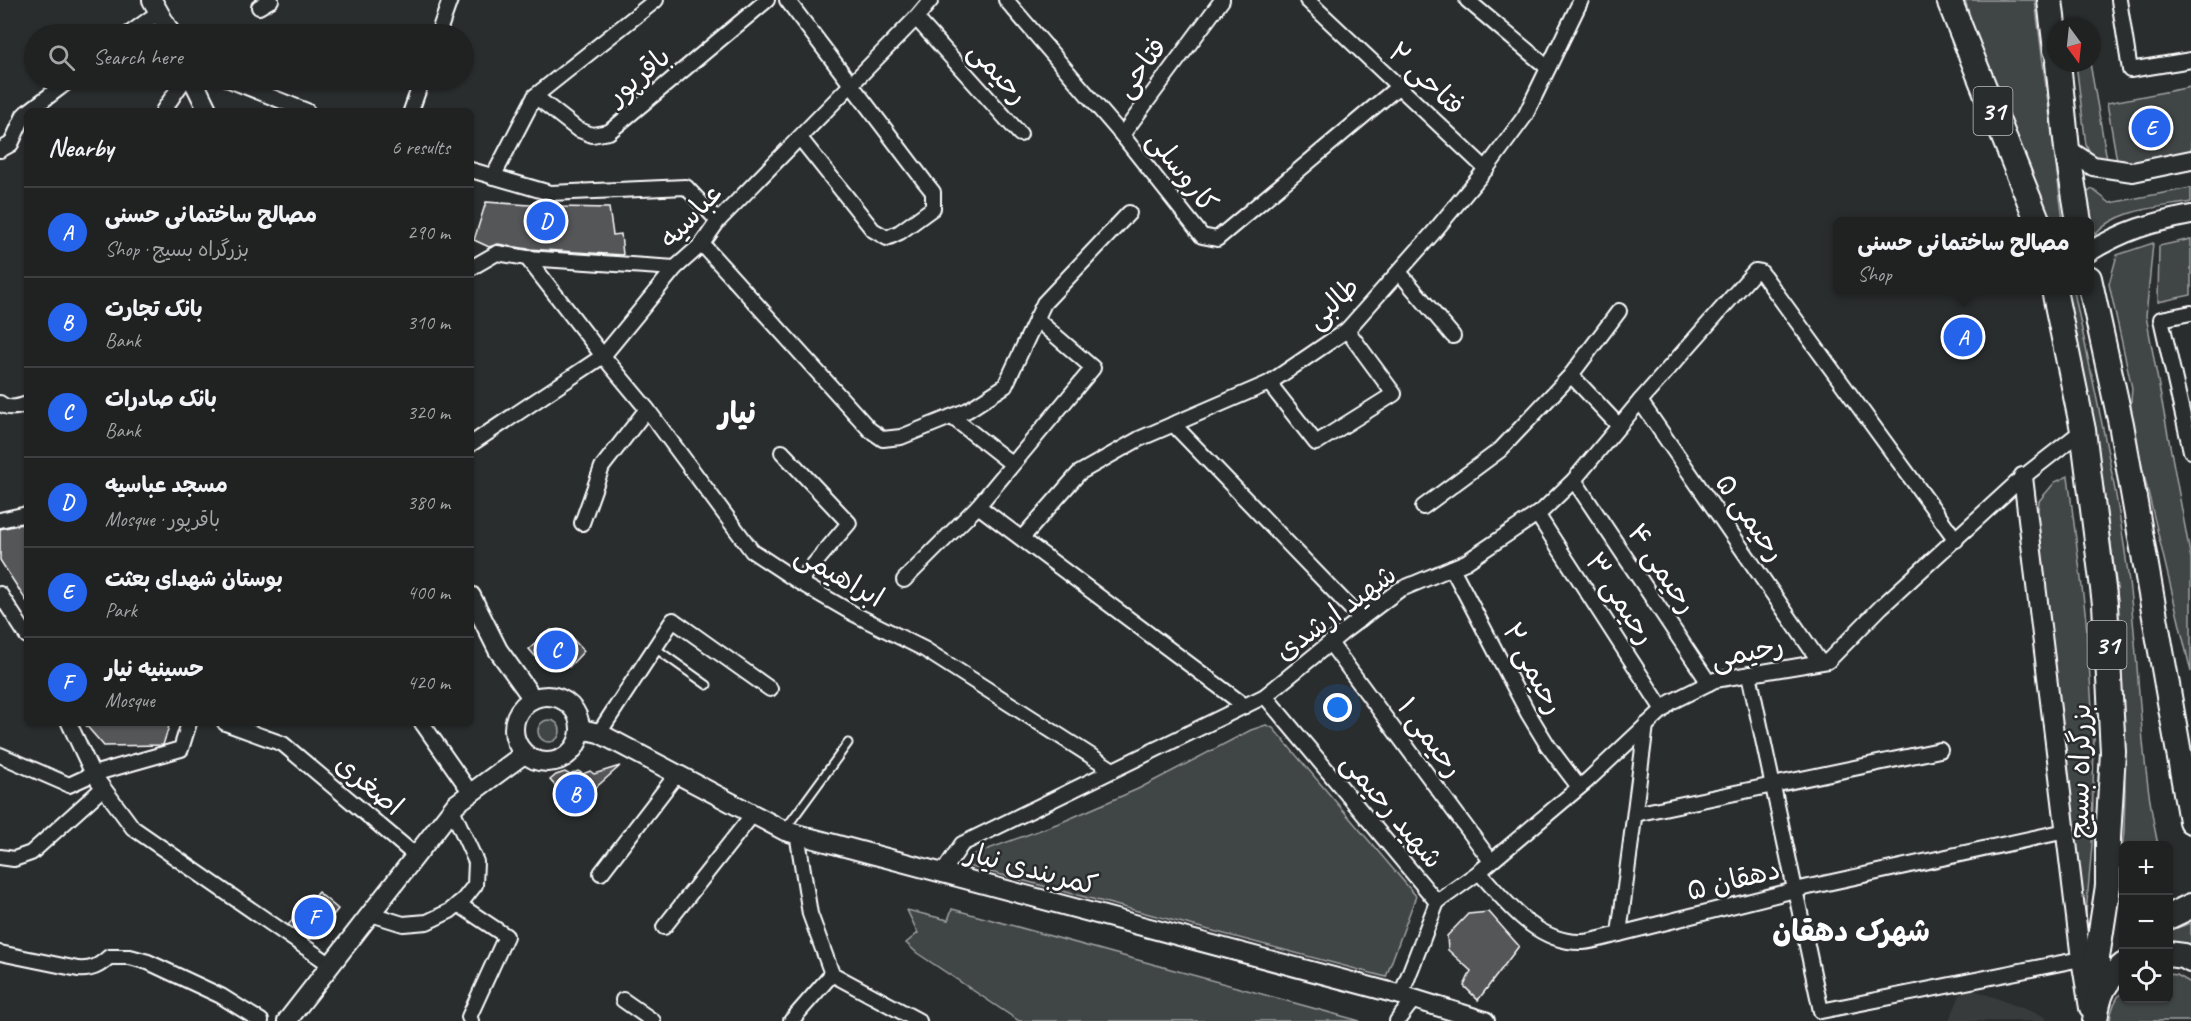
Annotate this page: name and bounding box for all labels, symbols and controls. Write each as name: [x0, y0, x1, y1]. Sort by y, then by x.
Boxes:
north arrow: [2047, 18, 2101, 72]
search box: [24, 24, 474, 90]
street label: فتاحی: [1107, 30, 1174, 104]
street label: رحیمی: [961, 33, 1036, 111]
street label: فتاحی ۲: [1381, 34, 1472, 123]
street label: باقرپور: [598, 39, 678, 114]
icon: search: [45, 41, 78, 74]
text: Search here: [93, 43, 183, 71]
road number: 31: [1974, 87, 2012, 135]
pin: E: [2132, 106, 2170, 150]
street label: کاروسلی: [1140, 123, 1226, 219]
text: Nearby: [48, 131, 113, 164]
text: 6 results: [391, 135, 450, 160]
street label: عباسیه: [652, 176, 729, 255]
pin: D: [526, 198, 566, 244]
text: مصالح ساختمانی حسنی: [105, 201, 317, 229]
popup: [1833, 217, 2094, 295]
text: A: [62, 220, 73, 245]
text: 290 m: [407, 220, 450, 245]
text: مصالح ساختمانی حسنی: [1858, 229, 2069, 257]
text: Shop · بزرگراه بسیج: [105, 237, 249, 262]
text: Shop: [1858, 262, 1892, 287]
street label: طالبی: [1298, 269, 1367, 336]
text: بانک تجارت: [105, 295, 203, 323]
text: B: [62, 310, 73, 335]
text: 310 m: [407, 310, 450, 335]
pin: A: [1944, 314, 1982, 360]
text: Bank: [105, 328, 140, 353]
text: بانک صادرات: [105, 385, 217, 413]
district label: نیار: [716, 394, 756, 432]
text: C: [63, 400, 72, 425]
text: 320 m: [407, 400, 450, 425]
text: Bank: [105, 418, 140, 443]
street label: رحیمی ۵: [1708, 466, 1793, 568]
text: مسجد عباسیه: [105, 471, 228, 499]
text: D: [62, 490, 73, 515]
text: 380 m: [407, 490, 450, 515]
text: Mosque · باقرپور: [105, 507, 220, 532]
street label: رحیمی ۴: [1620, 517, 1705, 620]
street label: ابراهیمی: [789, 536, 891, 615]
street label: رحیمی ۳: [1578, 545, 1663, 651]
street label: شهید ارشدی: [1268, 557, 1403, 668]
text: بوستان شهدای بعثت: [105, 565, 283, 593]
text: E: [62, 580, 73, 605]
text: 400 m: [407, 580, 450, 605]
text: Park: [105, 598, 137, 623]
street label: رحیمی ۲: [1495, 616, 1572, 720]
road number: 31: [2088, 621, 2126, 669]
street label: رحیمی: [1708, 627, 1787, 676]
pin: C: [536, 628, 576, 672]
text: حسینیه نیار: [105, 655, 204, 683]
text: F: [63, 670, 72, 695]
text: 420 m: [407, 670, 450, 695]
text: Mosque: [105, 688, 155, 713]
street label: رحیمی ۱: [1390, 690, 1471, 784]
your location: [1323, 693, 1352, 722]
street label: بزرگراه بسیج: [2061, 703, 2099, 839]
street label: شهید رحیمی: [1334, 745, 1451, 875]
street label: اصغری: [328, 746, 411, 823]
pin: B: [556, 772, 594, 816]
street label: کمربندی نیار: [960, 834, 1102, 903]
map controls: [2119, 841, 2173, 1003]
button: +: [2119, 841, 2173, 895]
street label: دهقان ۵: [1683, 851, 1784, 908]
pin: F: [294, 894, 334, 940]
button: −: [2119, 895, 2173, 949]
district label: شهرک دهقان: [1772, 912, 1930, 950]
button: locate: [2119, 949, 2173, 1003]

